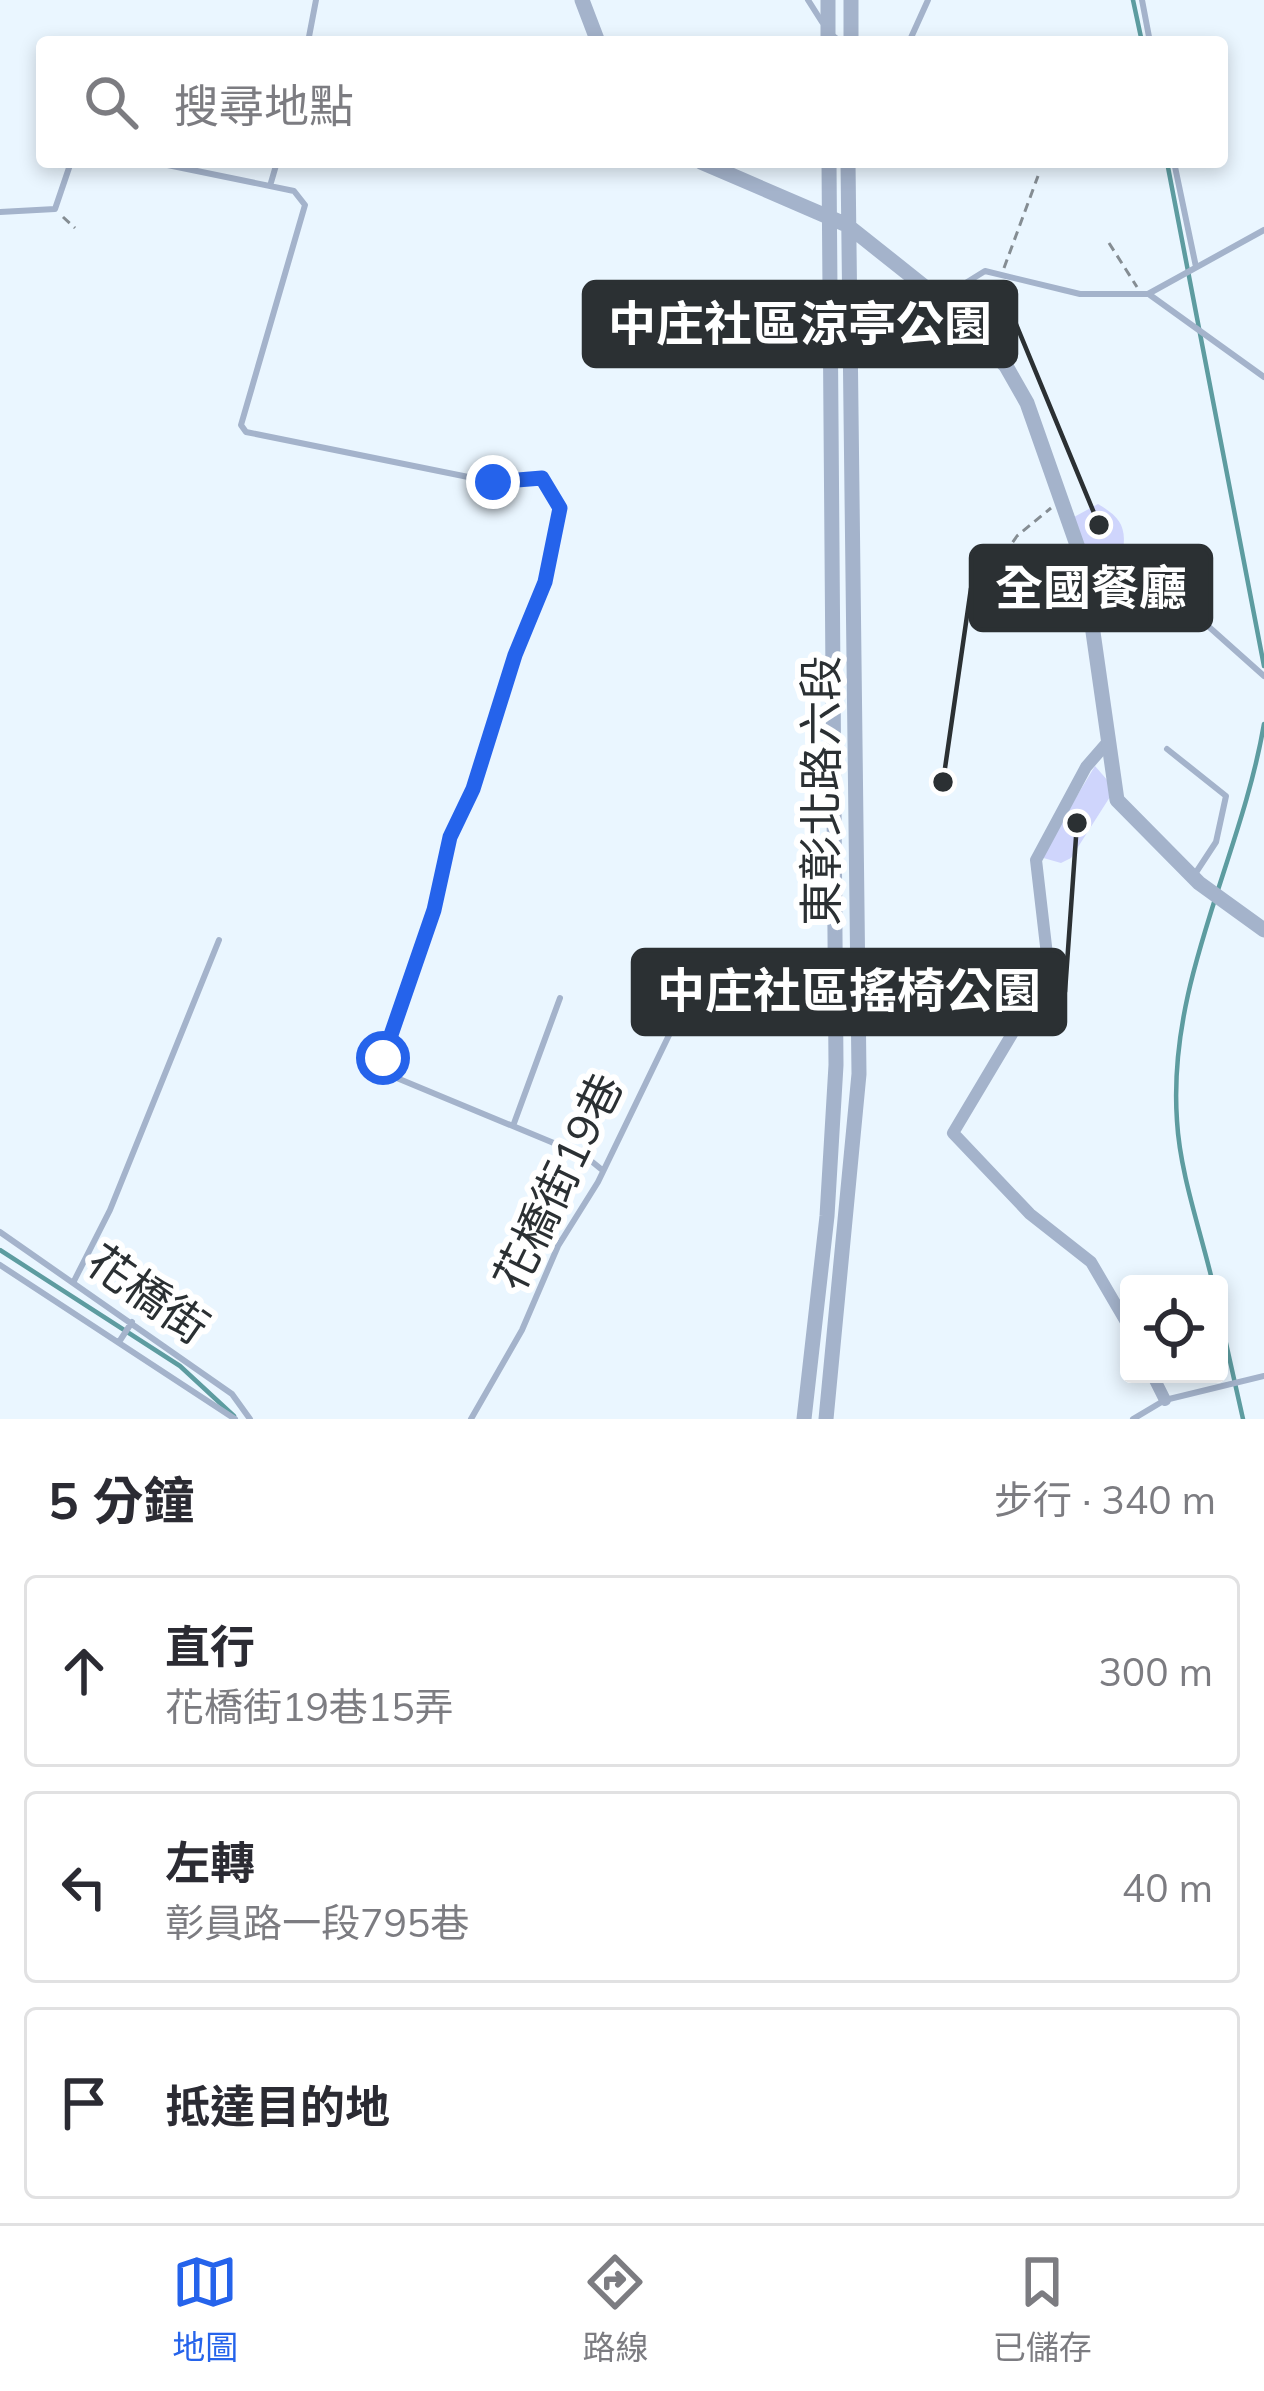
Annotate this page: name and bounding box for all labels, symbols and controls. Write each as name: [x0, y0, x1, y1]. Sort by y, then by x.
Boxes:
search box: [36, 36, 1228, 168]
icon: search: [78, 69, 144, 135]
text: 搜尋地點: [174, 77, 354, 133]
callout: 中庄社區涼亭公園: [584, 282, 1016, 366]
text: 中庄社區涼亭公園: [608, 293, 992, 353]
route end: [466, 455, 520, 509]
callout: 全國餐廳: [971, 546, 1211, 630]
text: 全國餐廳: [995, 557, 1187, 617]
street label: 東彰北路六段: [792, 656, 848, 926]
callout: 中庄社區搖椅公園: [633, 950, 1065, 1034]
text: 中庄社區搖椅公園: [657, 960, 1041, 1020]
route start: [356, 1031, 410, 1085]
street label: 花橋街19巷: [481, 1064, 634, 1299]
street label: 花橋街: [77, 1232, 220, 1355]
map controls: [1120, 1275, 1228, 1383]
button: locate: [1120, 1275, 1228, 1383]
text: 5 分鐘: [48, 1468, 195, 1532]
text: 步行 · 340 m: [994, 1475, 1216, 1524]
text: 直行: [165, 1618, 255, 1674]
icon: ahead: [51, 1638, 117, 1704]
text: 300 m: [1098, 1647, 1213, 1696]
text: 花橋街19巷15弄: [165, 1682, 454, 1731]
text: 左轉: [165, 1834, 255, 1890]
icon: left: [51, 1854, 117, 1920]
text: 40 m: [1122, 1863, 1213, 1912]
text: 彰員路一段795巷: [165, 1898, 469, 1947]
icon: arrive: [51, 2070, 117, 2136]
text: 抵達目的地: [165, 2078, 390, 2134]
tab: 地圖: [172, 2249, 238, 2369]
tab: 路線: [582, 2249, 648, 2369]
tab: 已儲存: [993, 2249, 1092, 2369]

